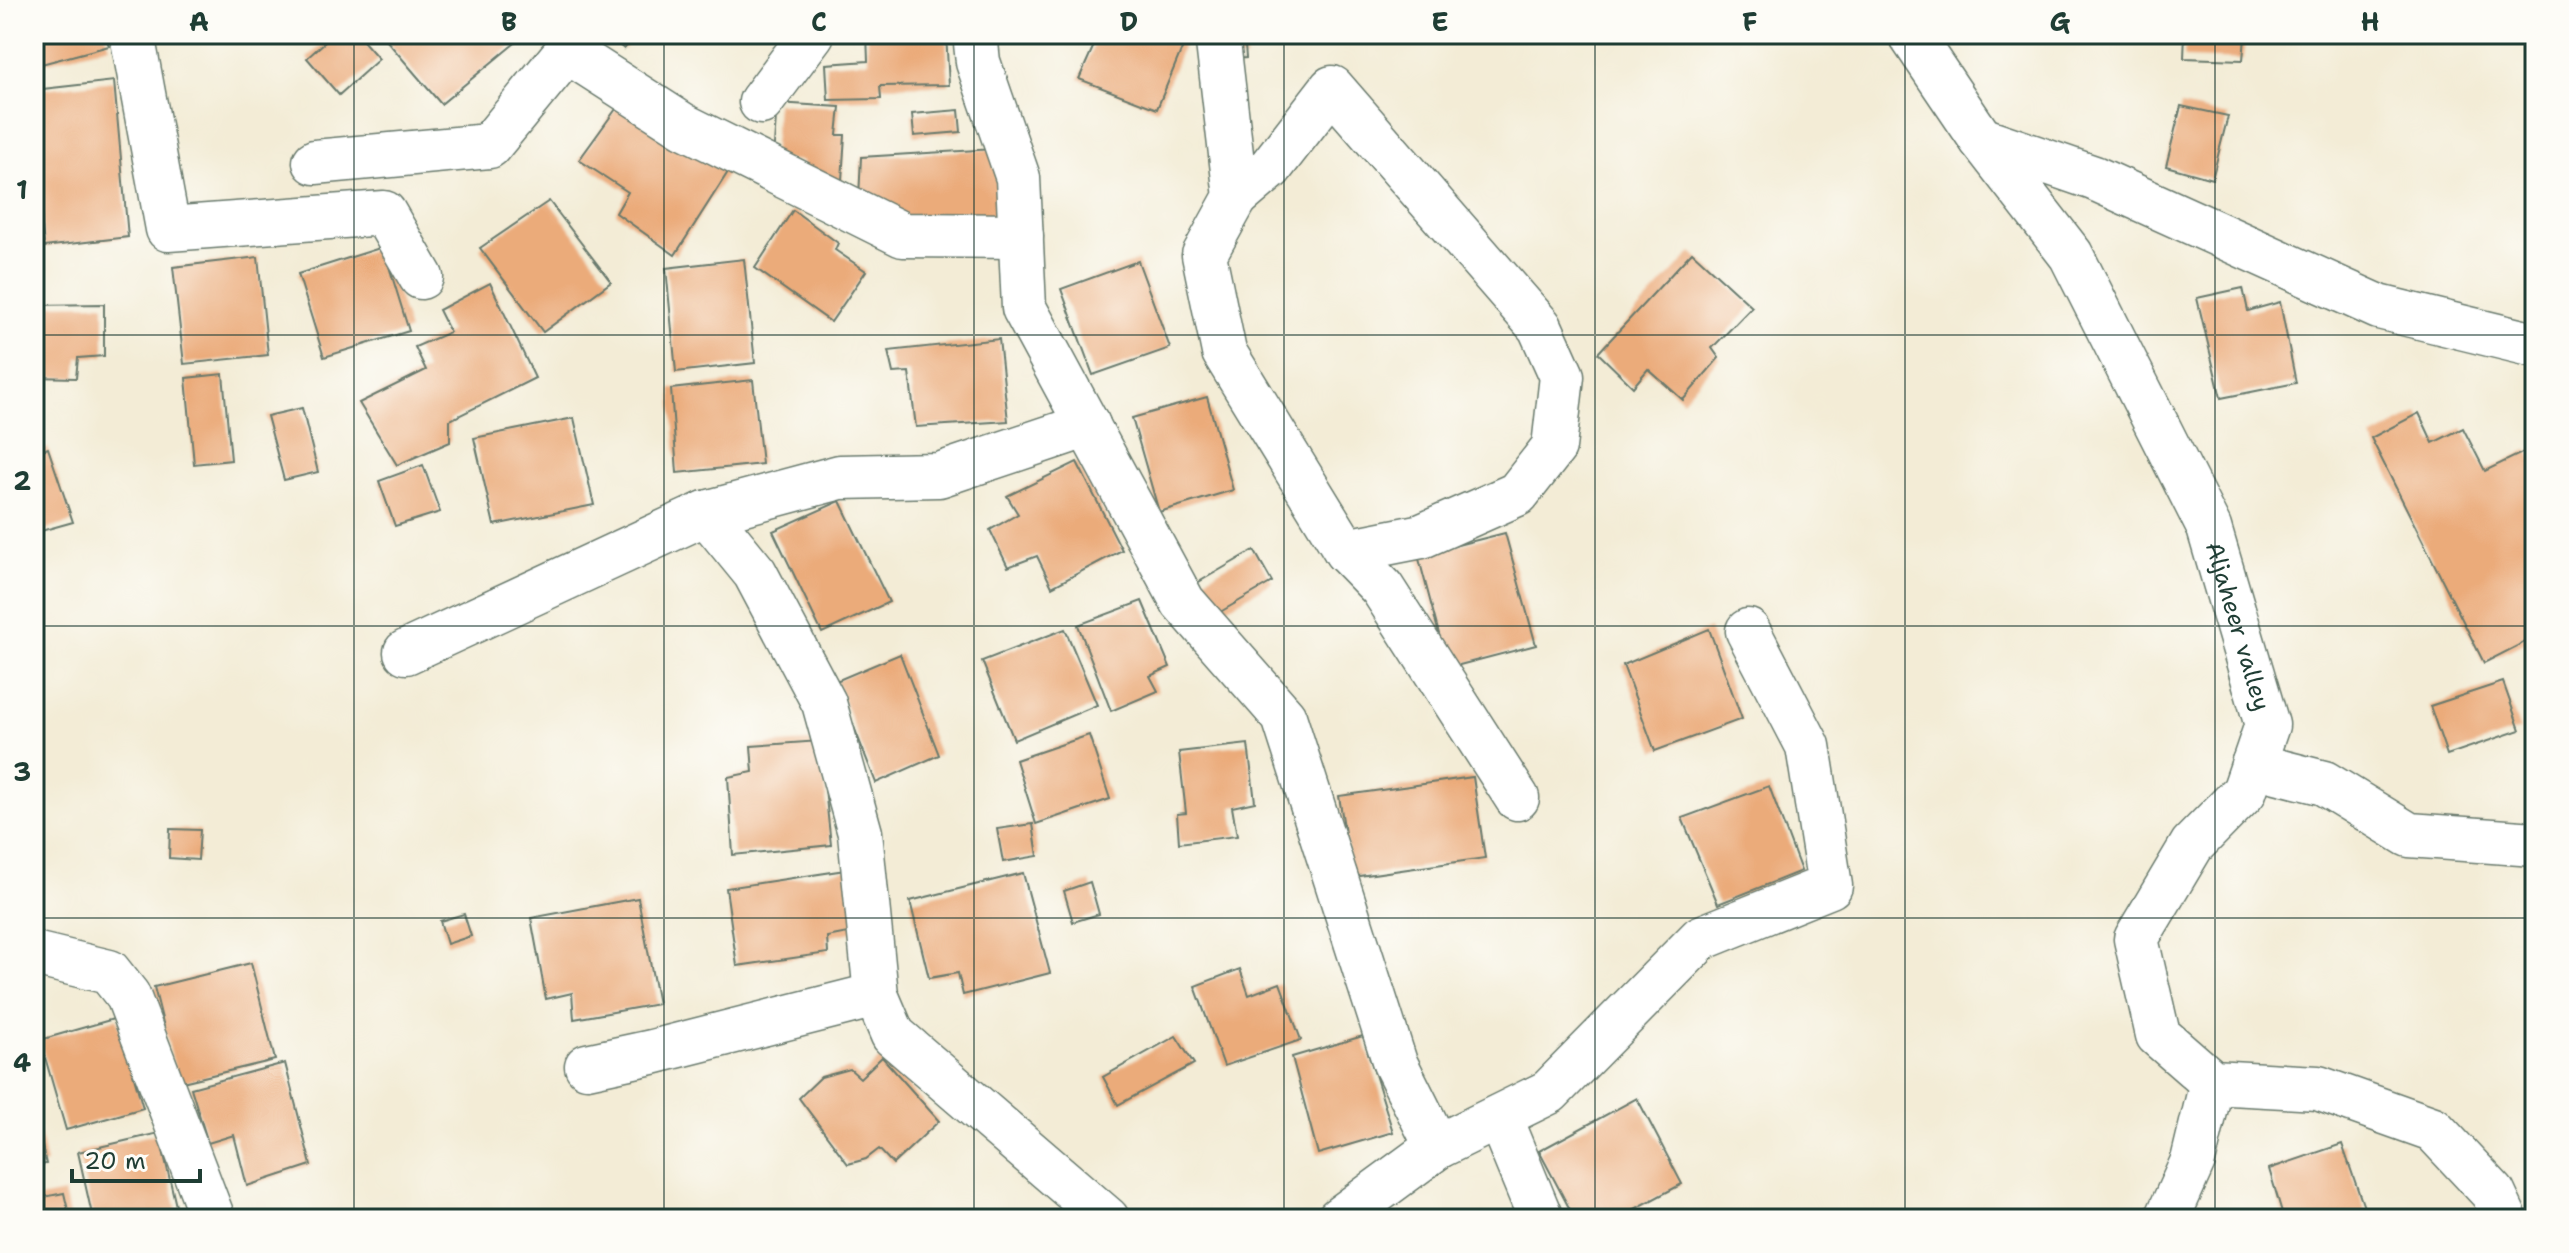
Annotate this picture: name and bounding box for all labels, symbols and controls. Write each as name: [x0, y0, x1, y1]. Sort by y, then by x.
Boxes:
text: A: [189, 4, 209, 39]
text: B: [501, 4, 517, 39]
text: C: [811, 4, 827, 39]
text: D: [1120, 4, 1138, 39]
text: E: [1431, 4, 1449, 39]
text: F: [1742, 4, 1758, 39]
text: G: [2050, 4, 2071, 39]
text: H: [2361, 4, 2379, 39]
text: 1: [16, 172, 28, 207]
text: 2: [13, 463, 31, 498]
street label: Aljaheer valley: [2198, 538, 2278, 715]
text: 3: [13, 754, 31, 789]
text: 4: [13, 1045, 31, 1080]
scale bar: [72, 1133, 200, 1183]
text: 20 m: [84, 1145, 146, 1177]

